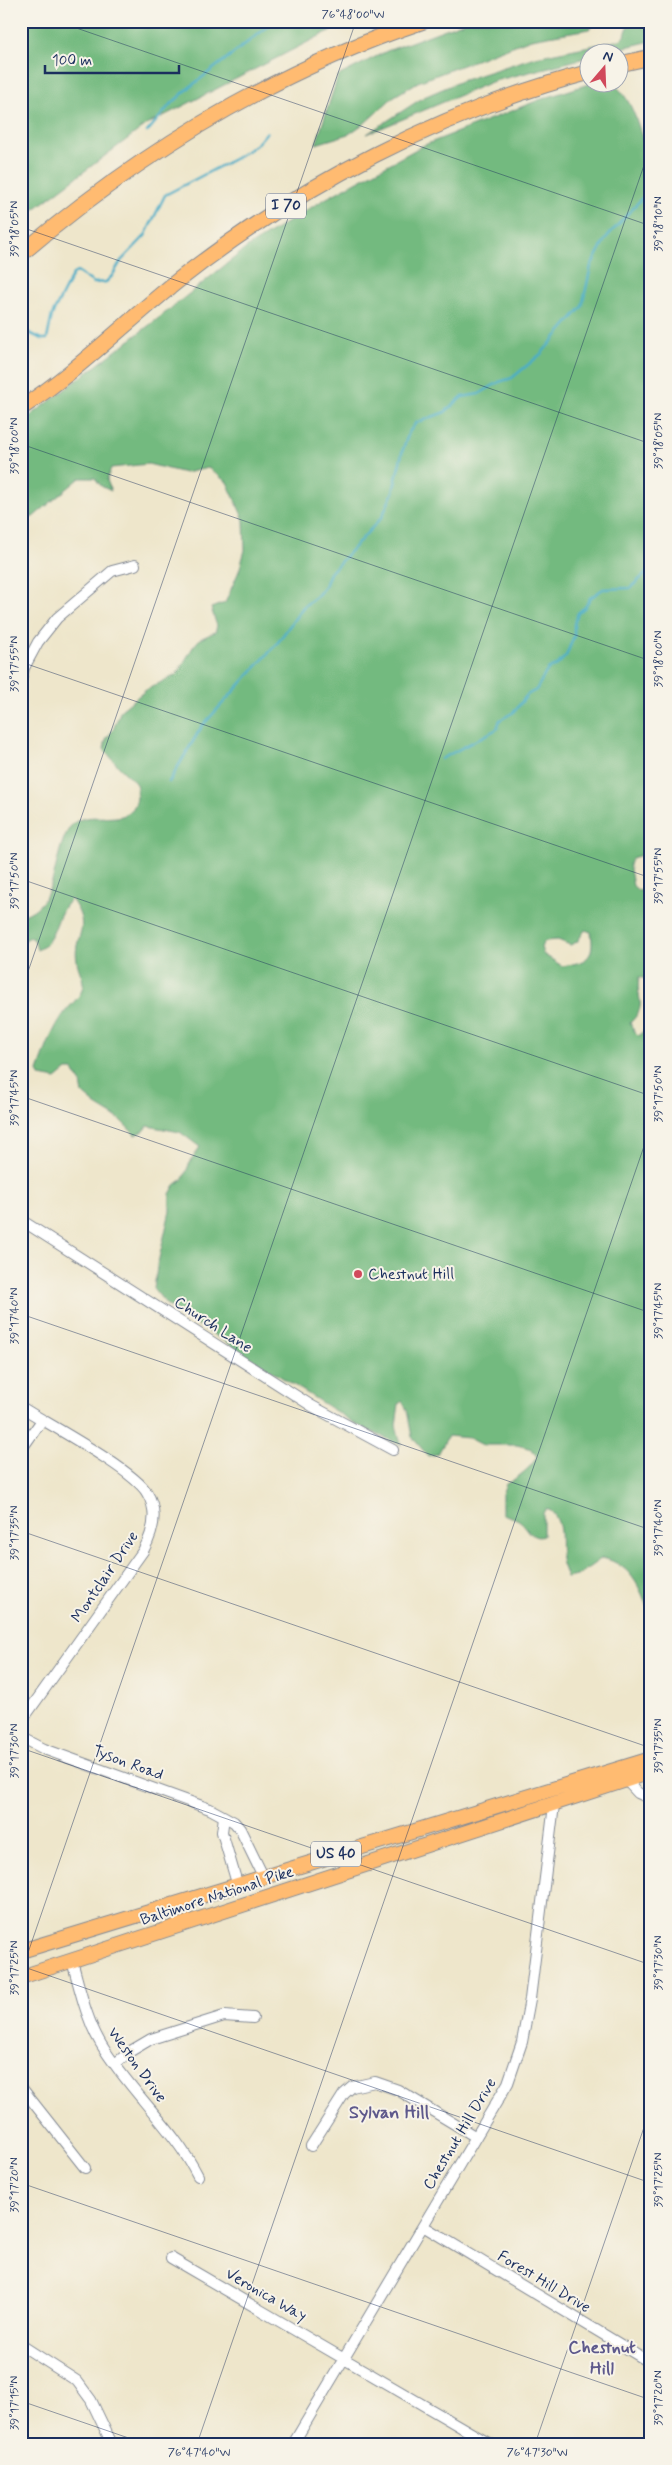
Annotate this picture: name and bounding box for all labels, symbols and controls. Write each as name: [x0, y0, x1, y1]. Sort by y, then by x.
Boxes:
text: 76°48'00"W: [322, 7, 385, 23]
scale bar: [45, 42, 179, 74]
north arrow: [580, 42, 630, 92]
text: N: [601, 47, 615, 67]
text: 100 m: [52, 51, 92, 71]
road number: I 70: [266, 194, 306, 218]
text: 39°18'10"N: [651, 196, 667, 252]
text: 39°18'05"N: [7, 201, 23, 257]
text: 39°18'05"N: [651, 413, 667, 469]
text: 39°18'00"N: [7, 417, 23, 475]
text: 39°18'00"N: [651, 630, 667, 688]
text: 39°17'55"N: [7, 636, 23, 692]
text: 39°17'55"N: [651, 848, 667, 904]
text: 39°17'50"N: [7, 852, 23, 910]
text: 39°17'50"N: [651, 1065, 667, 1123]
text: 39°17'45"N: [7, 1070, 23, 1126]
place label: Chestnut Hill: [368, 1264, 454, 1285]
marker: Chestnut Hill: [352, 1268, 364, 1280]
text: 39°17'45"N: [651, 1283, 667, 1339]
text: 39°17'40"N: [7, 1288, 23, 1344]
street label: Church Lane: [170, 1292, 256, 1358]
text: 39°17'40"N: [651, 1500, 667, 1556]
text: 39°17'35"N: [7, 1506, 23, 1560]
street label: Montclair Drive: [67, 1527, 143, 1627]
text: 39°17'35"N: [651, 1719, 667, 1773]
text: 39°17'30"N: [7, 1723, 23, 1779]
street label: Tyson Road: [90, 1741, 166, 1785]
road number: US 40: [311, 1842, 361, 1866]
street label: Baltimore National Pike: [138, 1861, 296, 1931]
text: 39°17'30"N: [651, 1935, 667, 1991]
text: 39°17'25"N: [7, 1940, 23, 1996]
street label: Weston Drive: [103, 2023, 171, 2107]
street label: Chestnut Hill Drive: [418, 2074, 502, 2194]
district label: Sylvan Hill: [349, 2101, 430, 2125]
text: 39°17'25"N: [651, 2152, 667, 2208]
text: 39°17'20"N: [7, 2157, 23, 2213]
street label: Forest Hill Drive: [493, 2246, 595, 2318]
street label: Veronica Way: [222, 2263, 310, 2327]
district label: Chestnut Hill: [568, 2336, 636, 2381]
text: 39°17'20"N: [651, 2370, 667, 2426]
text: 39°17'15"N: [7, 2376, 23, 2430]
text: 76°47'40"W: [168, 2445, 230, 2461]
text: 76°47'30"W: [506, 2445, 568, 2461]

